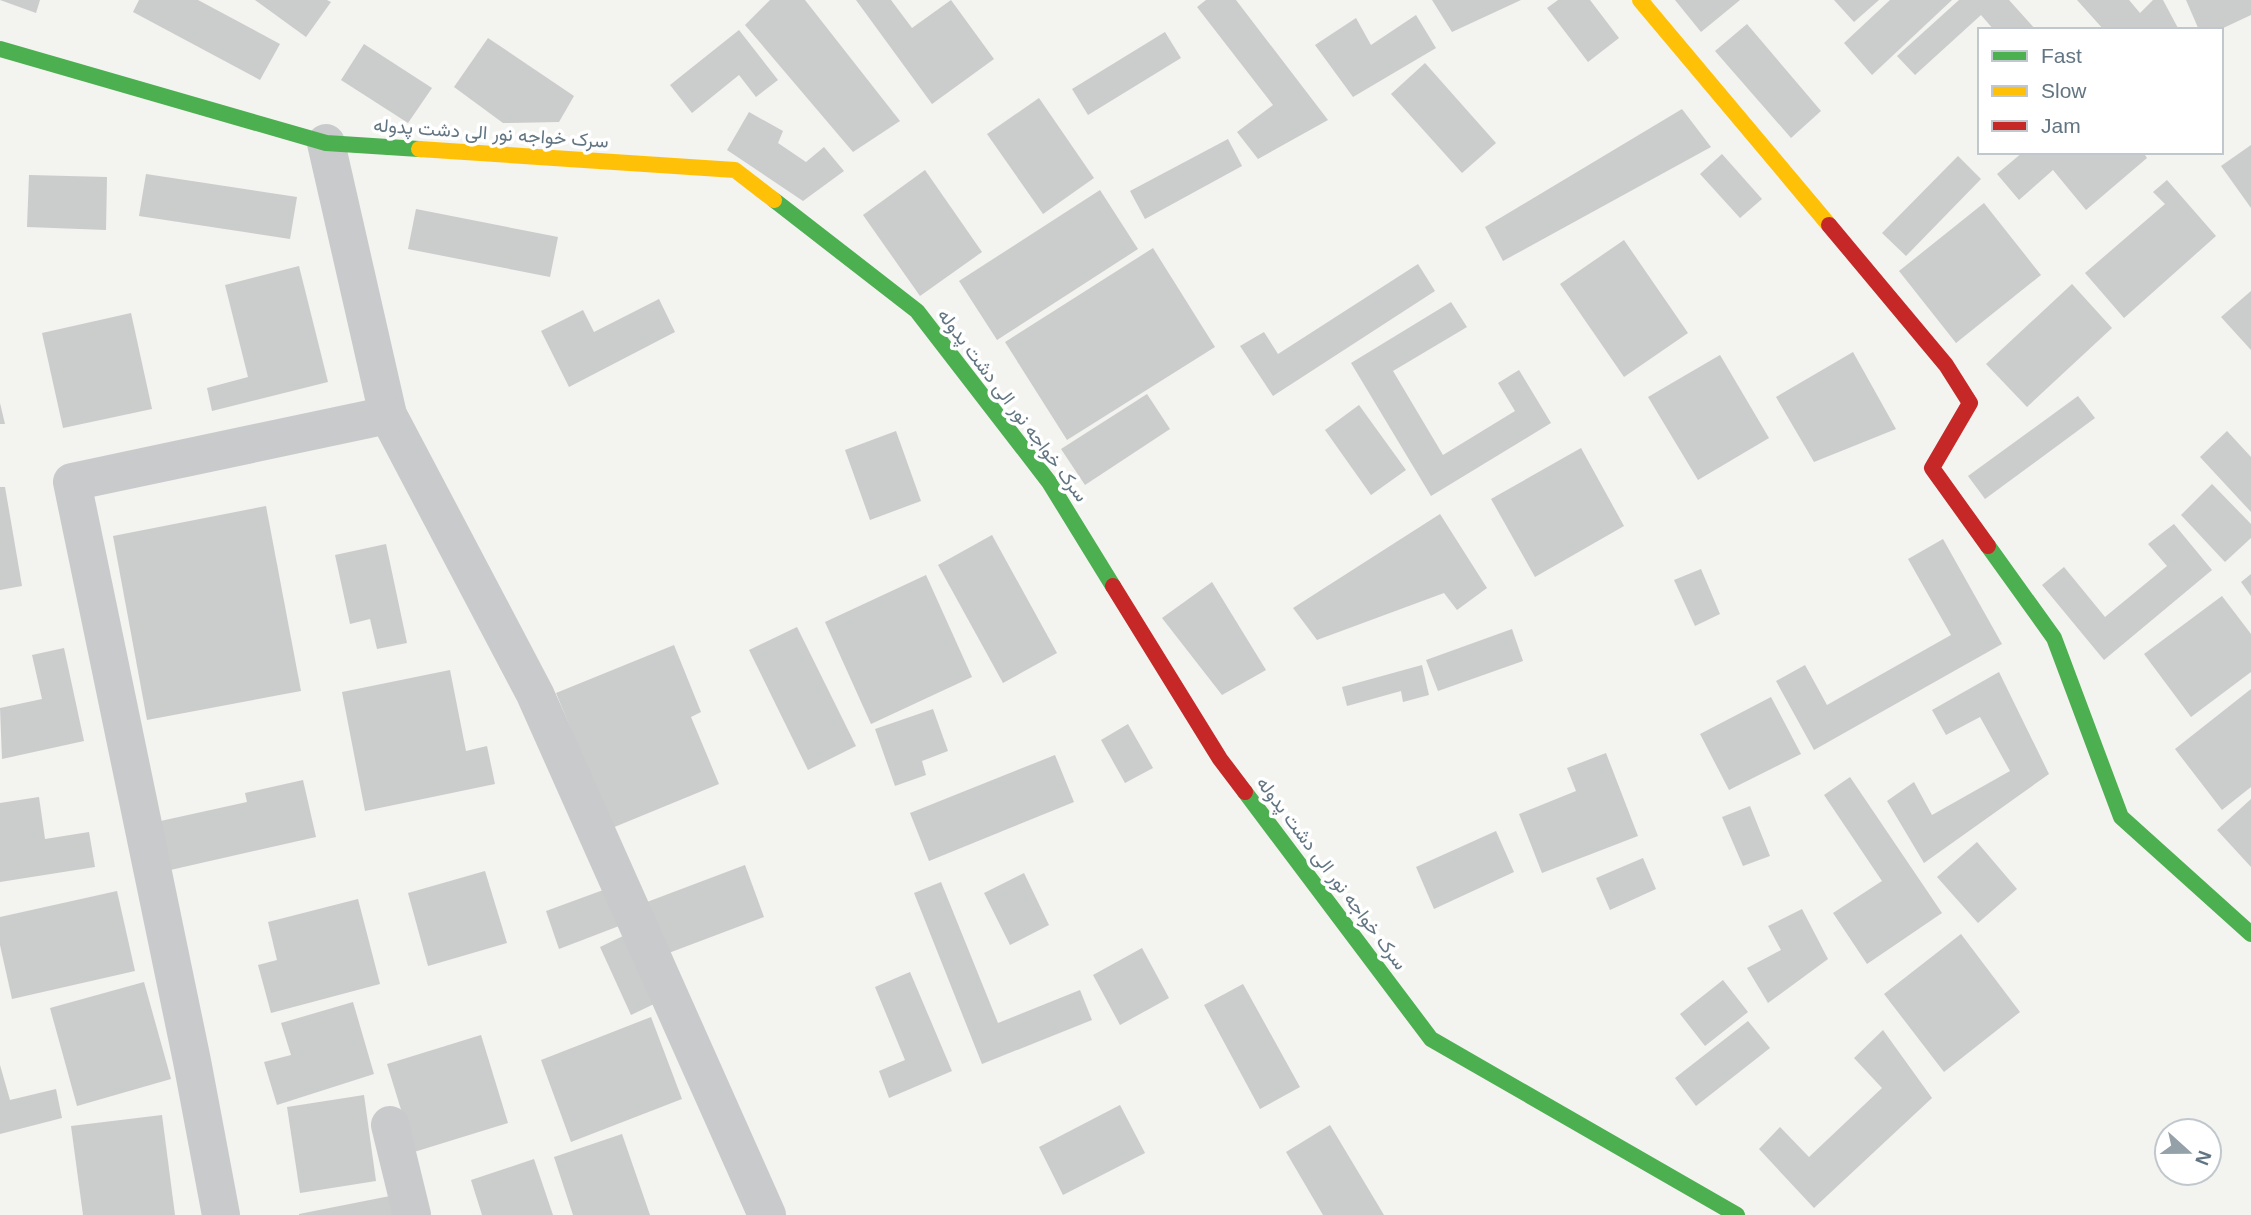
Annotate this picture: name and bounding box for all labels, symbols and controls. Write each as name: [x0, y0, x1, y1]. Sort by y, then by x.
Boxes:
legend: [1978, 28, 2223, 154]
text: Fast: [2041, 44, 2082, 67]
text: Slow: [2041, 79, 2087, 102]
street label: سرک خواجه نور الی دشت پدوله: [372, 114, 609, 155]
text: Jam: [2041, 114, 2081, 137]
street label: سرک خواجه نور الی دشت پدوله: [931, 304, 1092, 507]
street label: سرک خواجه نور الی دشت پدوله: [1250, 772, 1411, 975]
north arrow: [2153, 1117, 2223, 1187]
text: N: [2191, 1148, 2216, 1168]

